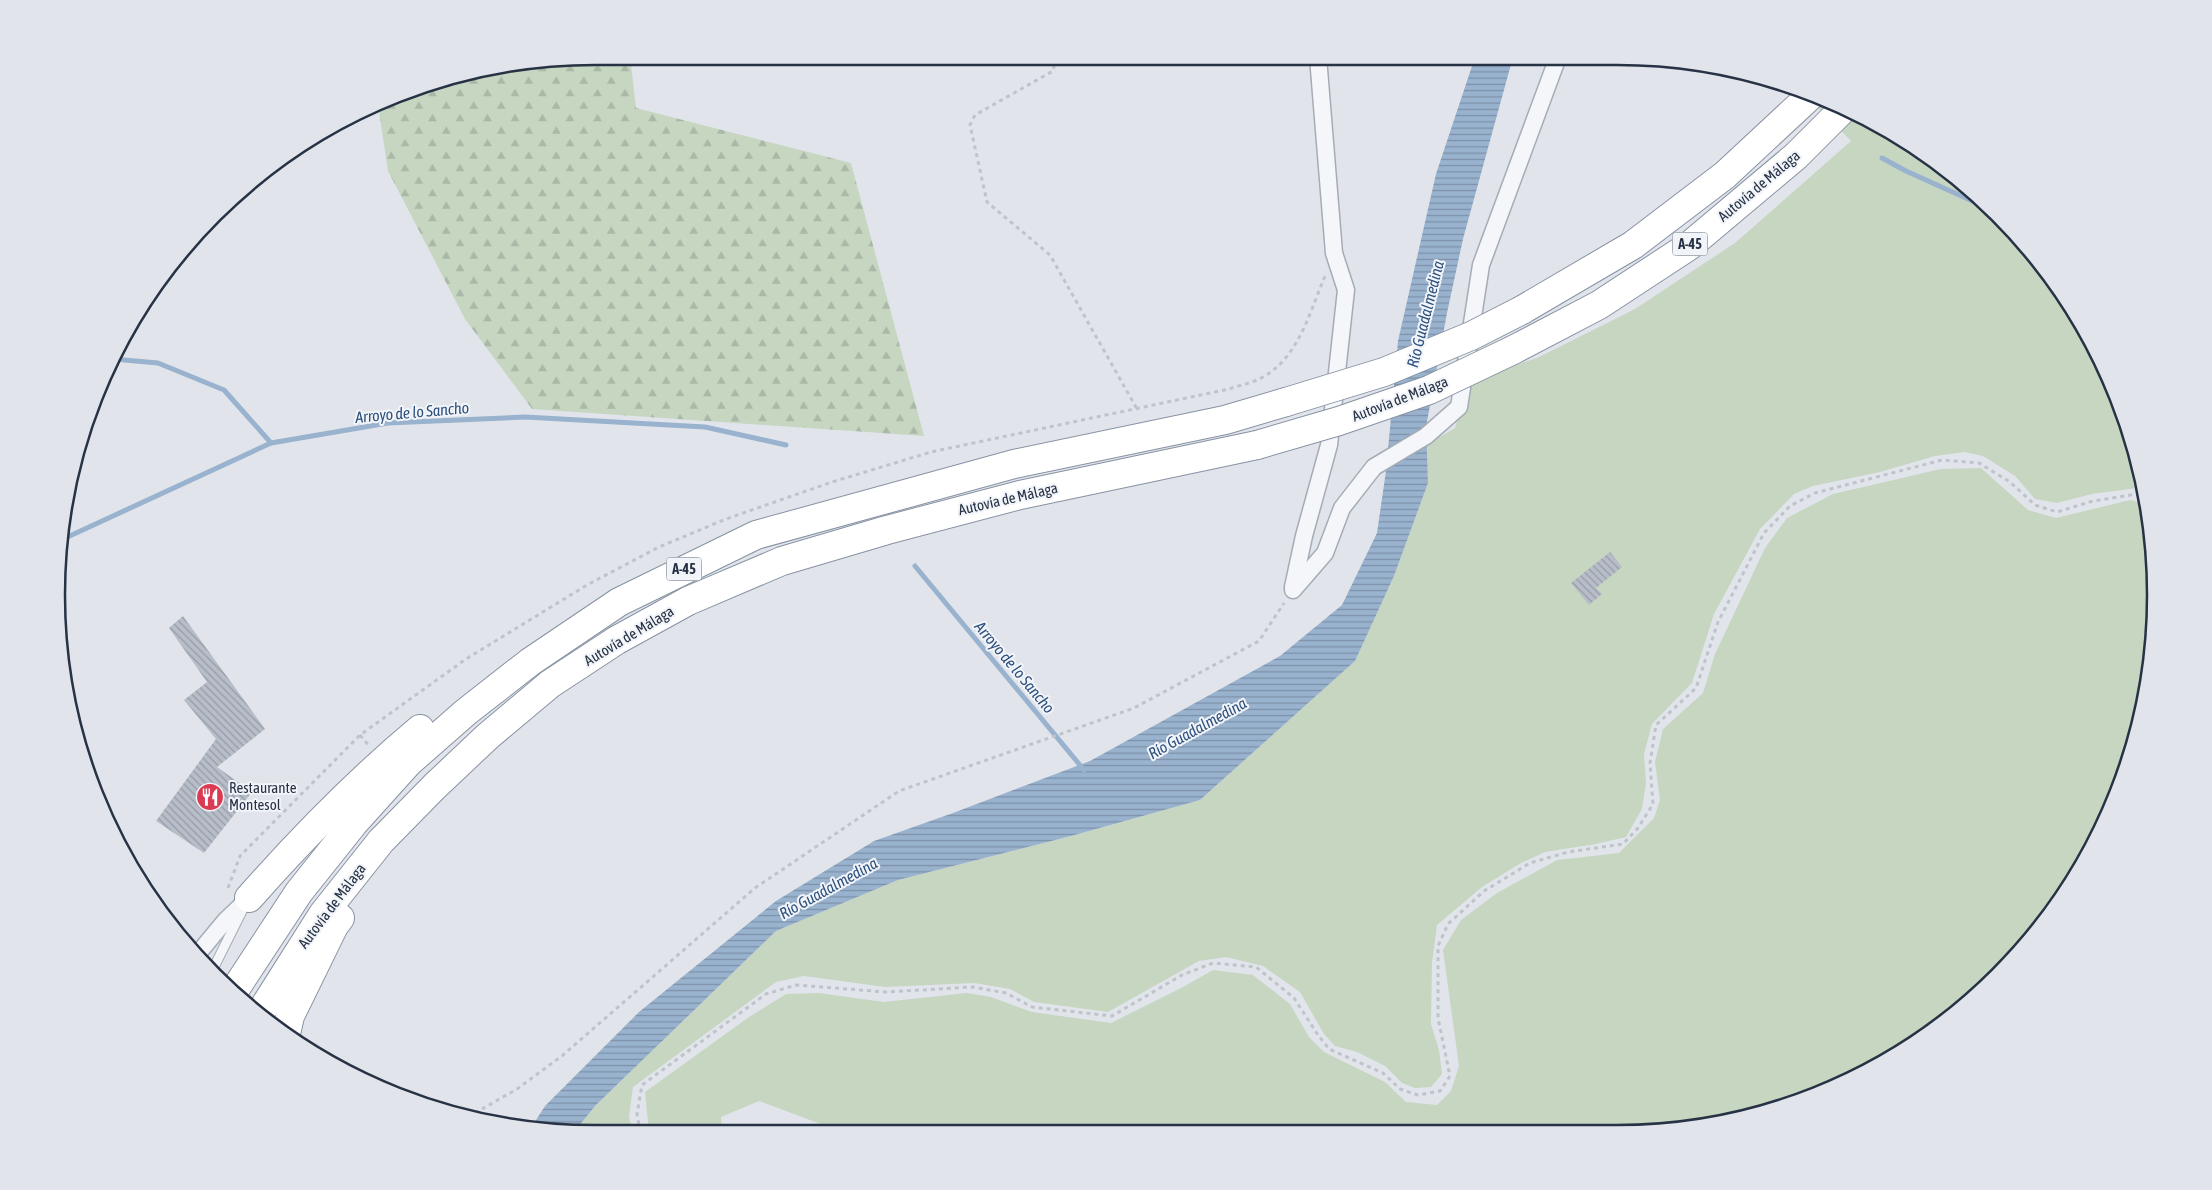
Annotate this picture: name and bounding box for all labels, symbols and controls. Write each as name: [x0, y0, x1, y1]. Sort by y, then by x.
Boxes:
street label: Autovía de Málaga: [1714, 147, 1803, 225]
road number: A-45: [1672, 232, 1708, 255]
water label: Río Guadalmedina: [1403, 258, 1447, 369]
street label: Autovía de Málaga: [1349, 372, 1450, 425]
water label: Arroyo de lo Sancho: [353, 398, 470, 427]
street label: Autovía de Málaga: [957, 479, 1059, 518]
road number: A-45: [666, 558, 702, 580]
street label: Autovía de Málaga: [581, 602, 677, 669]
water label: Arroyo de lo Sancho: [970, 617, 1059, 717]
water label: Río Guadalmedina: [1145, 693, 1250, 762]
place label: Restaurante Montesol: [229, 779, 297, 813]
restaurant icon: Restaurante Montesol: [195, 782, 225, 812]
water label: Río Guadalmedina: [776, 853, 881, 922]
street label: Autovía de Málaga: [294, 860, 369, 951]

